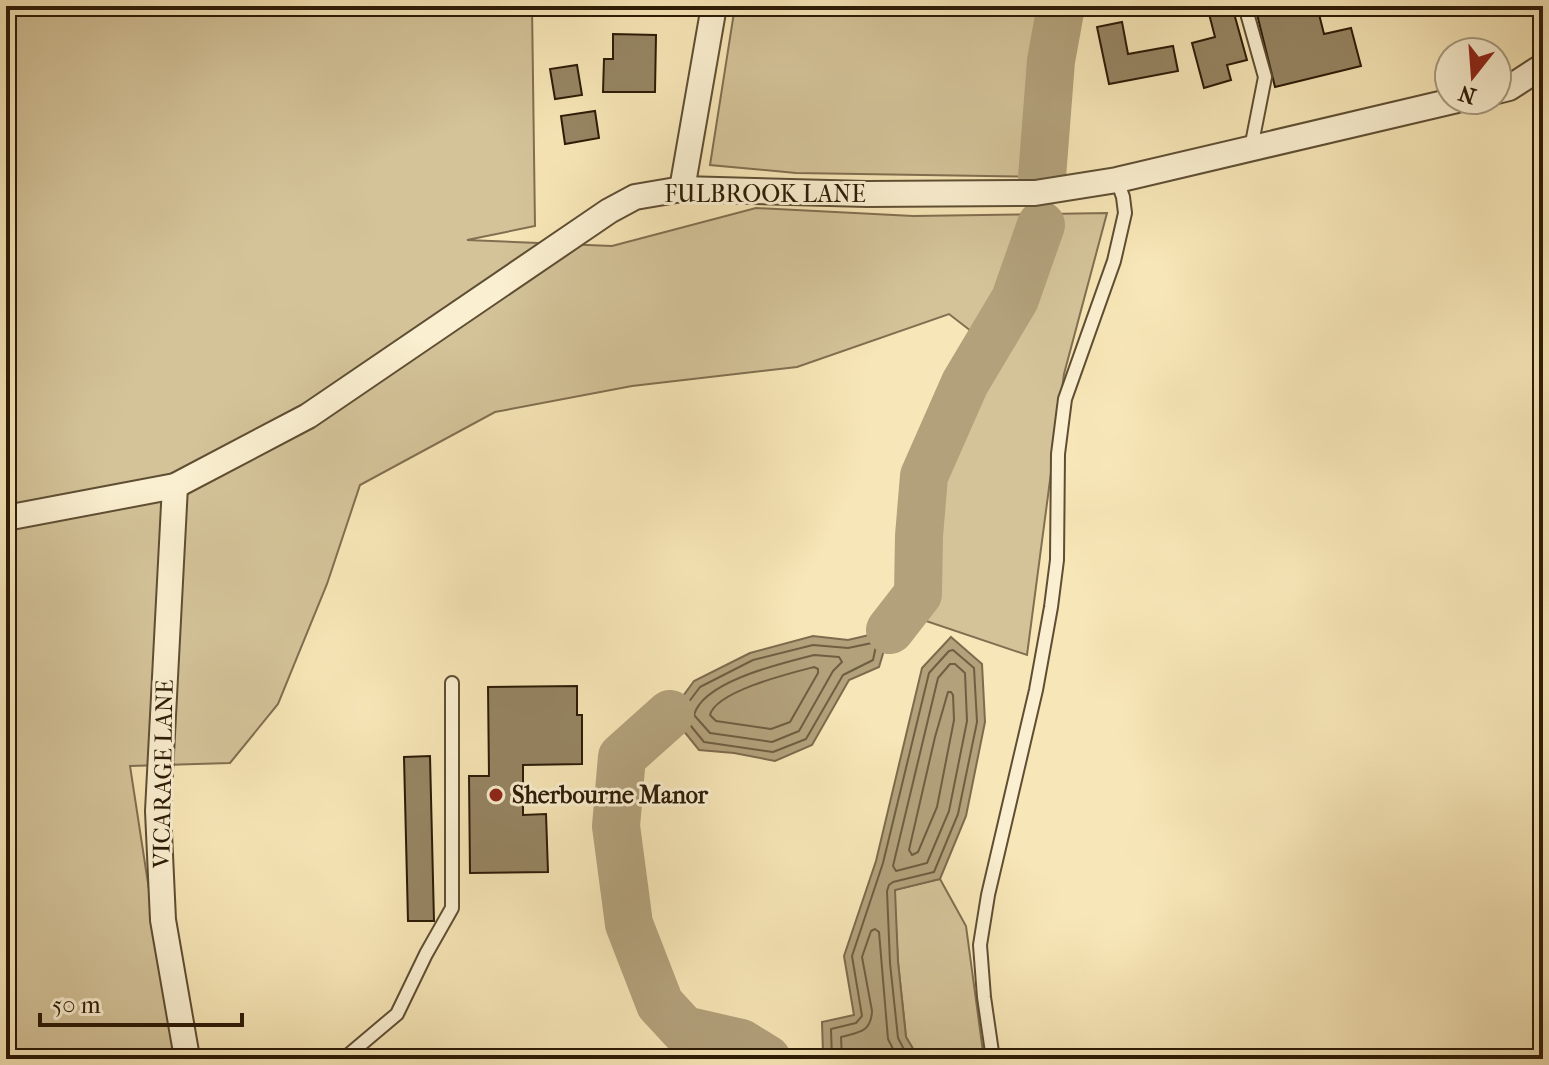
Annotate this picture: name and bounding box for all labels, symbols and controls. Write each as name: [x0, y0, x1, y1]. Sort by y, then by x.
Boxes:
north arrow: [1433, 36, 1513, 116]
text: N: [1455, 79, 1479, 109]
street label: FULBROOK LANE: [664, 180, 866, 208]
street label: VICARAGE LANE: [147, 679, 179, 870]
place label: Sherbourne Manor: [512, 781, 709, 809]
marker: Sherbourne Manor: [487, 786, 505, 804]
scale bar: [40, 977, 242, 1027]
text: 50 m: [52, 991, 101, 1019]

